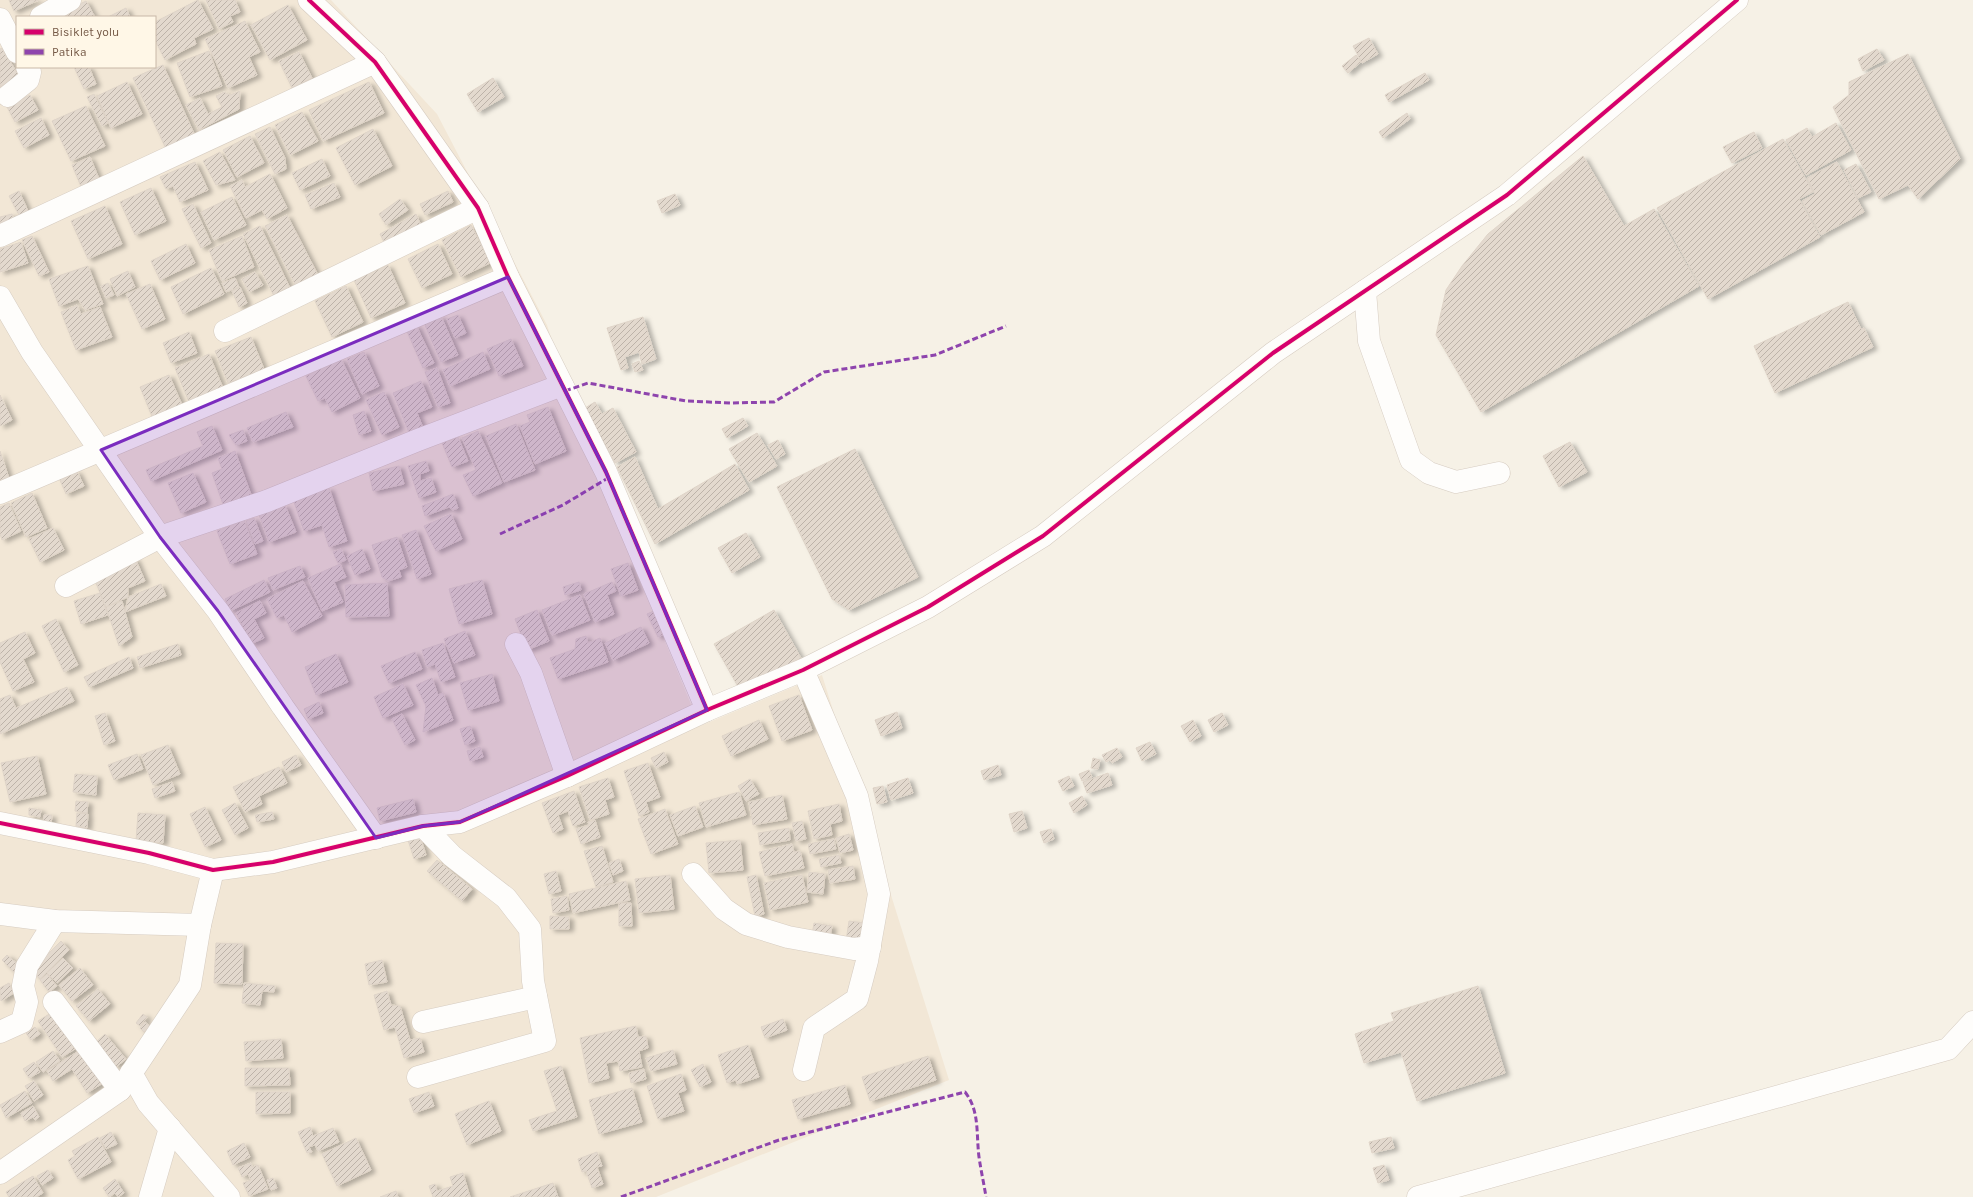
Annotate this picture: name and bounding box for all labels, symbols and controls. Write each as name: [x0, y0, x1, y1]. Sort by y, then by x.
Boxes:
legend: [16, 16, 156, 68]
text: Bisiklet yolu: [52, 25, 119, 39]
text: Patika: [52, 45, 87, 59]

